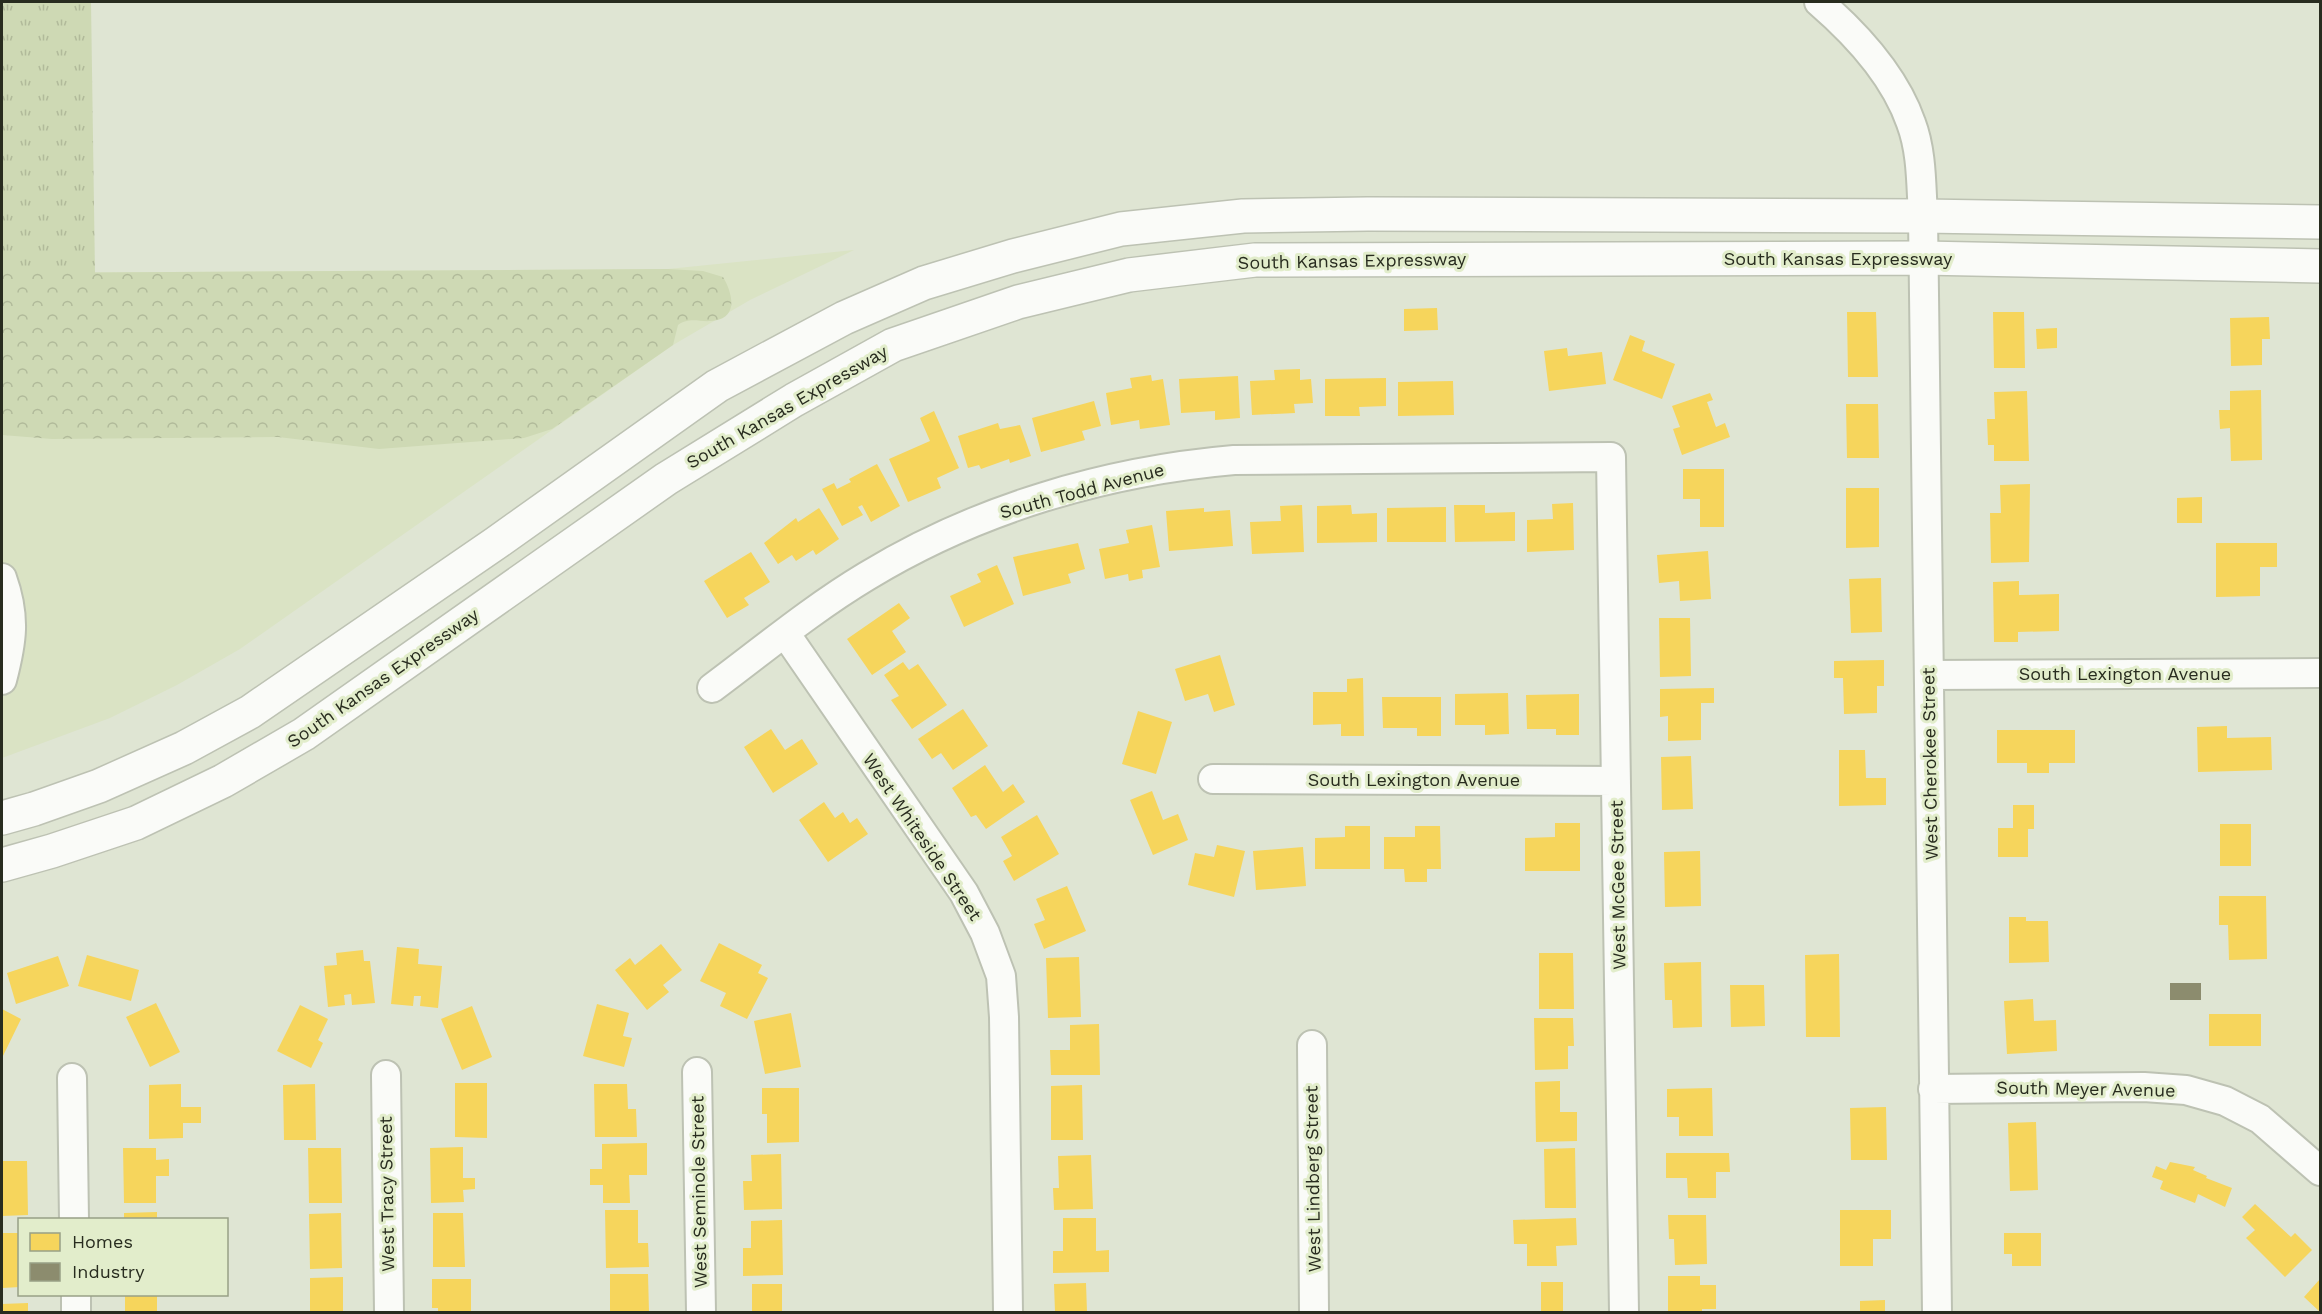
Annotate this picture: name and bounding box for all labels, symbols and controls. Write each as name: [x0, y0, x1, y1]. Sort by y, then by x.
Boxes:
street label: South Kansas Expressway: [1238, 248, 1467, 273]
street label: South Kansas Expressway: [1724, 248, 1953, 269]
street label: South Kansas Expressway: [683, 340, 892, 473]
street label: South Todd Avenue: [997, 458, 1166, 523]
street label: South Kansas Expressway: [283, 603, 483, 752]
street label: South Lexington Avenue: [2019, 663, 2231, 684]
street label: West Cherokee Street: [1917, 667, 1942, 861]
street label: West Whiteside Street: [859, 749, 987, 925]
street label: South Lexington Avenue: [1308, 769, 1520, 790]
street label: West McGee Street: [1606, 800, 1629, 970]
street label: South Meyer Avenue: [1996, 1076, 2176, 1101]
street label: West Lindberg Street: [1300, 1085, 1325, 1273]
street label: West Seminole Street: [686, 1095, 711, 1288]
street label: West Tracy Street: [375, 1116, 398, 1272]
legend: [18, 1218, 228, 1296]
text: Homes: [72, 1231, 133, 1252]
text: Industry: [72, 1261, 145, 1282]

